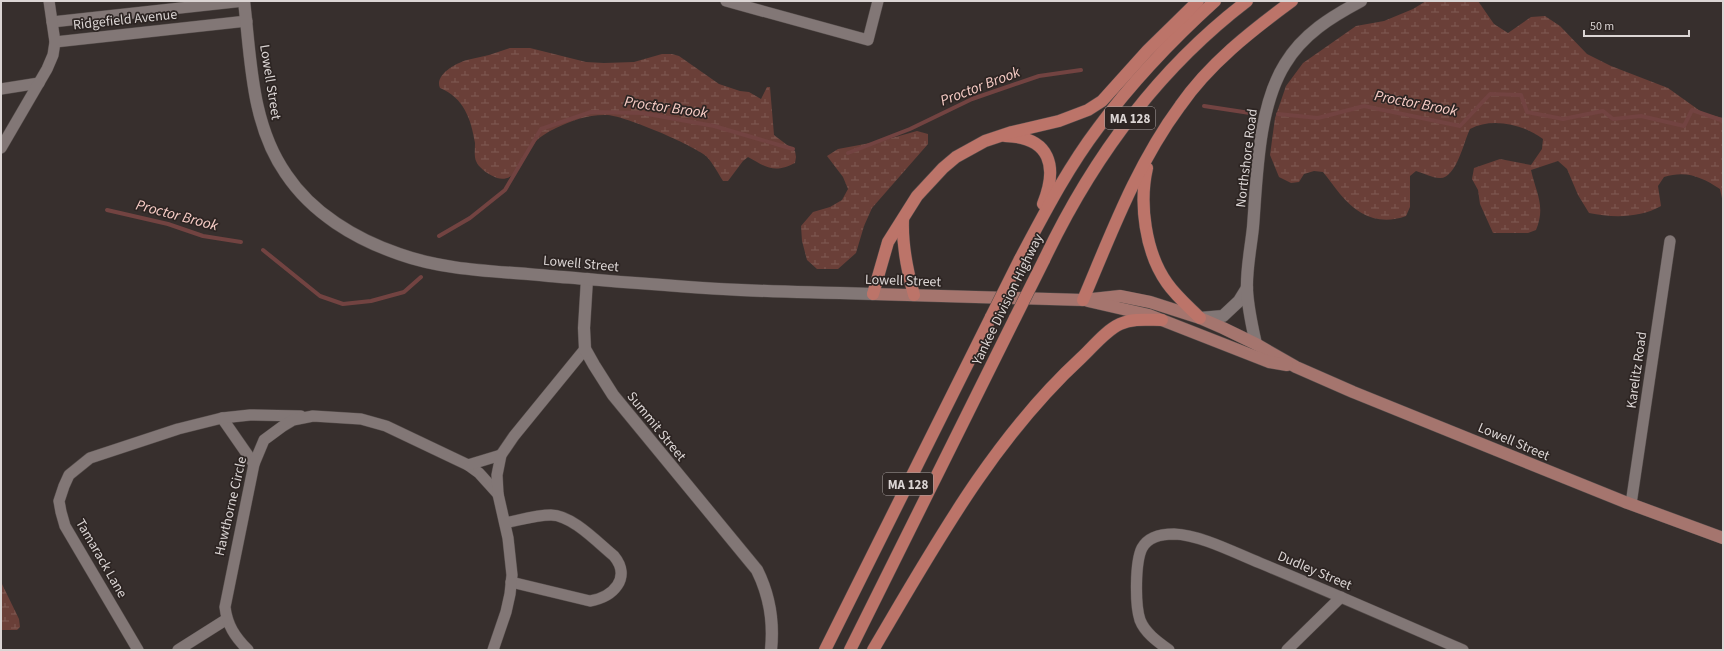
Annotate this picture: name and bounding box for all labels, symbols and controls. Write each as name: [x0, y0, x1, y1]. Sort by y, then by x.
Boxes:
street label: Ridgefield Avenue: [72, 5, 178, 35]
scale bar: [1584, 12, 1689, 38]
text: 50 m: [1590, 18, 1614, 35]
street label: Lowell Street: [254, 43, 286, 122]
water label: Proctor Brook: [937, 61, 1024, 111]
water label: Proctor Brook: [1373, 85, 1460, 122]
water label: Proctor Brook: [623, 91, 710, 124]
road number: MA 128: [1105, 107, 1155, 129]
street label: Northshore Road: [1231, 108, 1263, 209]
water label: Proctor Brook: [134, 194, 221, 237]
street label: Yankee Division Highway: [967, 230, 1049, 369]
street label: Lowell Street: [542, 251, 620, 277]
street label: Lowell Street: [865, 270, 942, 292]
street label: Karelitz Road: [1622, 330, 1652, 410]
street label: Summit Street: [622, 388, 691, 466]
street label: Lowell Street: [1475, 418, 1553, 466]
street label: Hawthorne Circle: [210, 454, 252, 558]
road number: MA 128: [883, 473, 933, 495]
street label: Tamarack Lane: [70, 515, 132, 602]
street label: Dudley Street: [1274, 546, 1355, 596]

